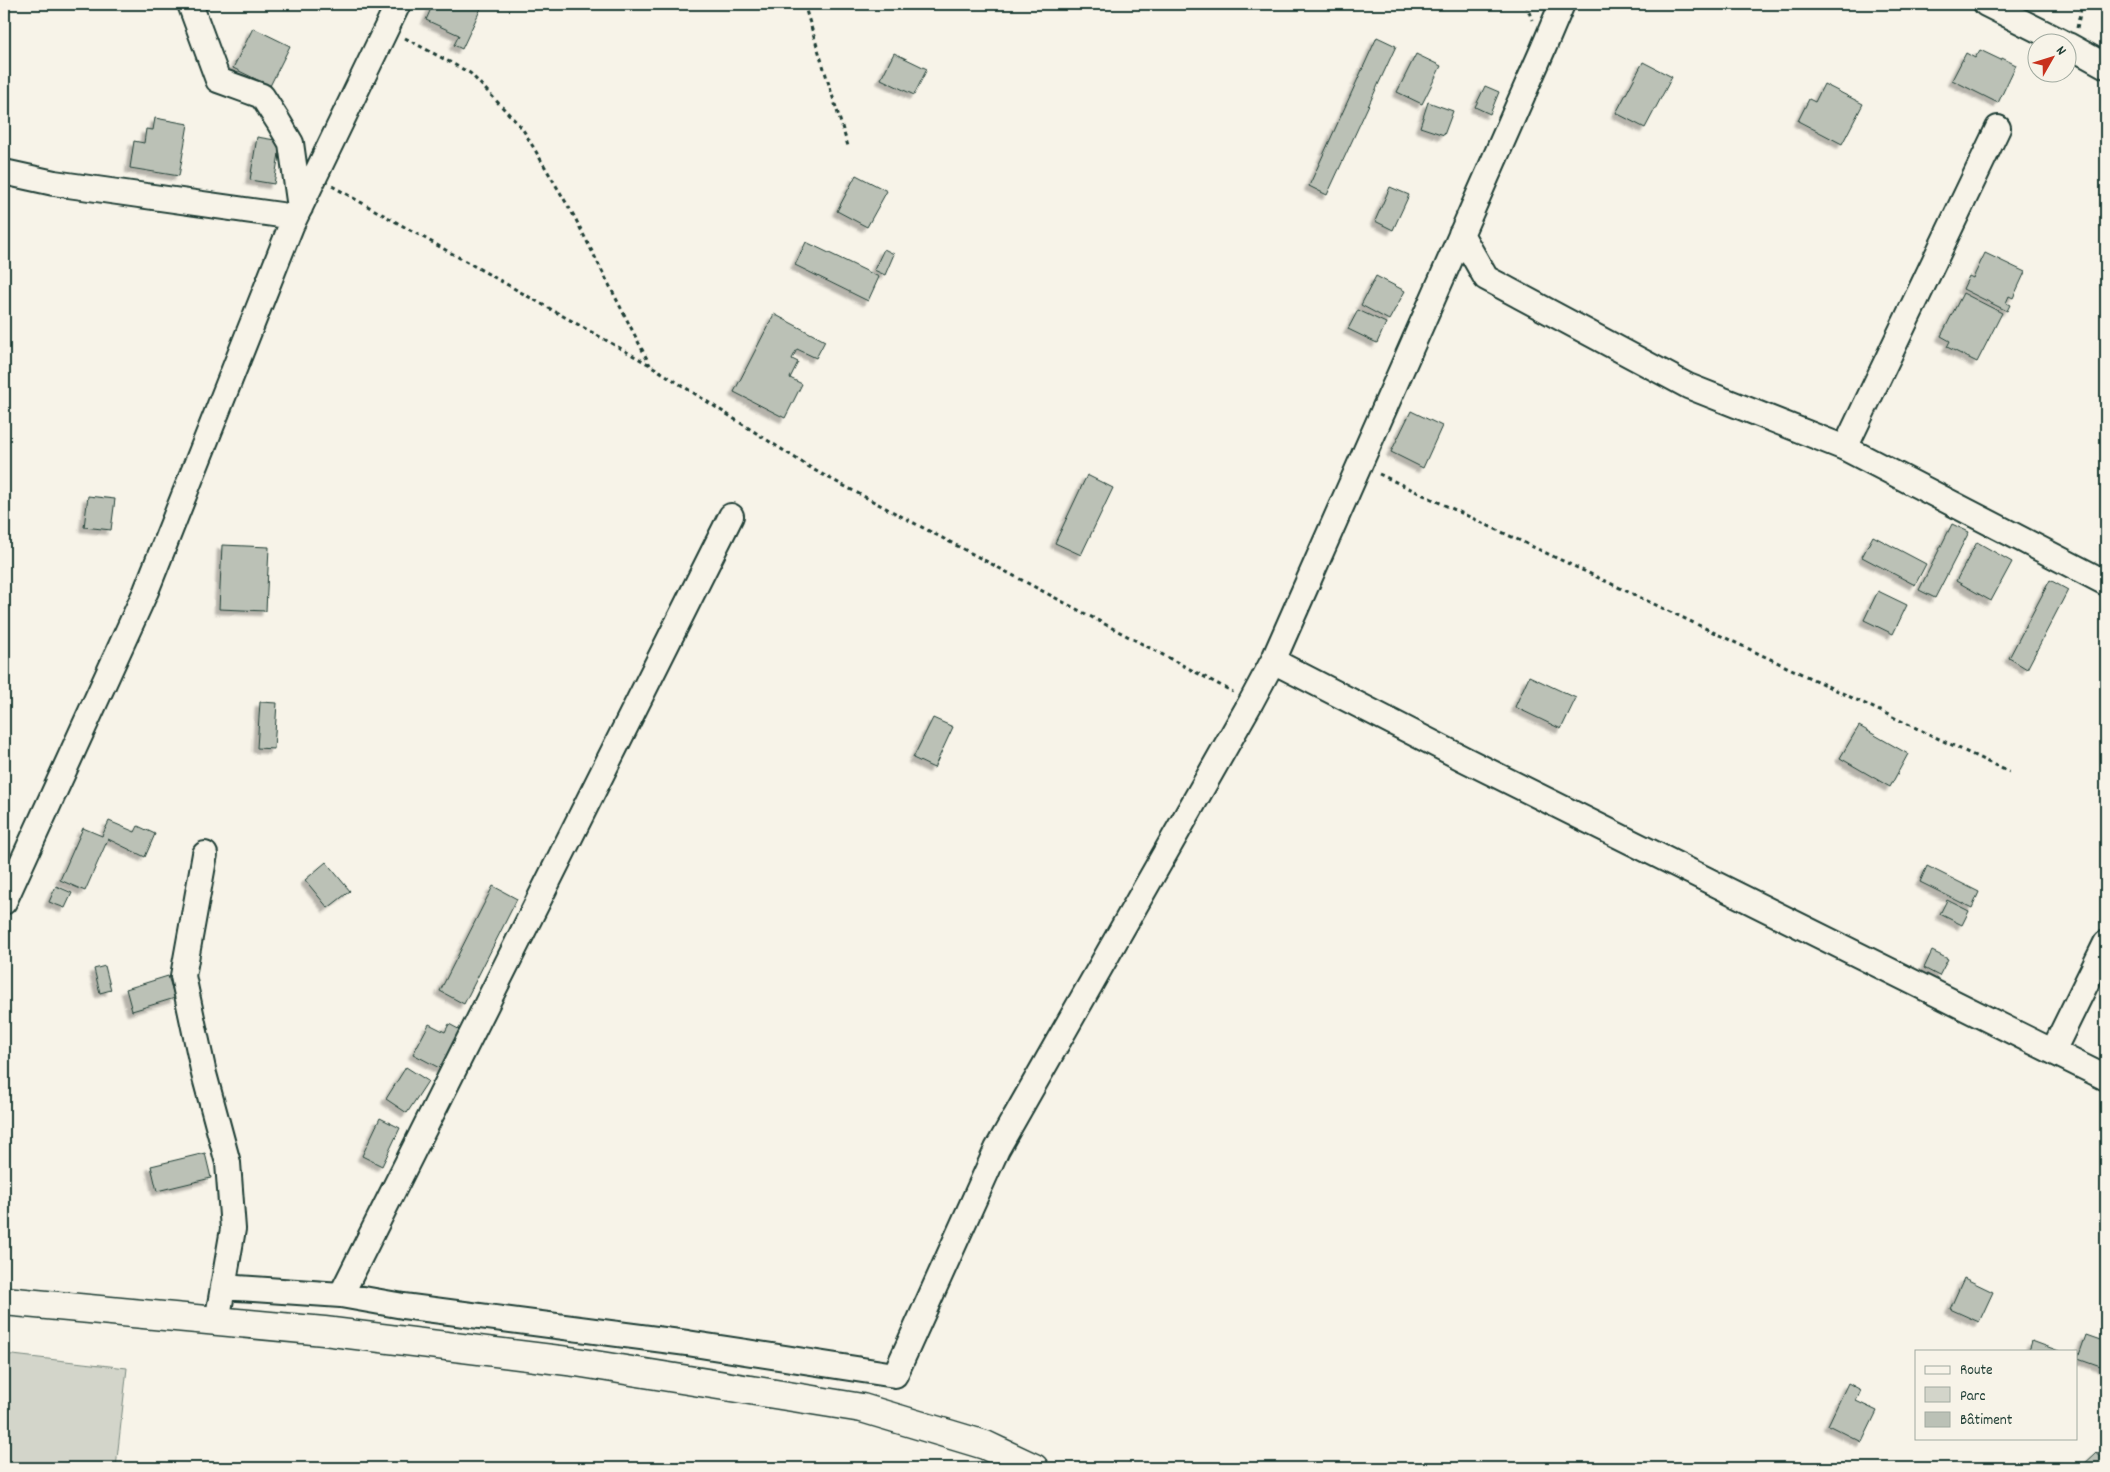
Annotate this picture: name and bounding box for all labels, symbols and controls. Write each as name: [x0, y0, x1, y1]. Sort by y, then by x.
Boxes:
north arrow: [2028, 32, 2078, 82]
text: N: [2051, 42, 2071, 60]
legend: [1915, 1350, 2078, 1440]
text: Route: [1960, 1360, 1993, 1382]
text: Parc: [1960, 1386, 1985, 1408]
text: Bâtiment: [1960, 1410, 2013, 1432]

